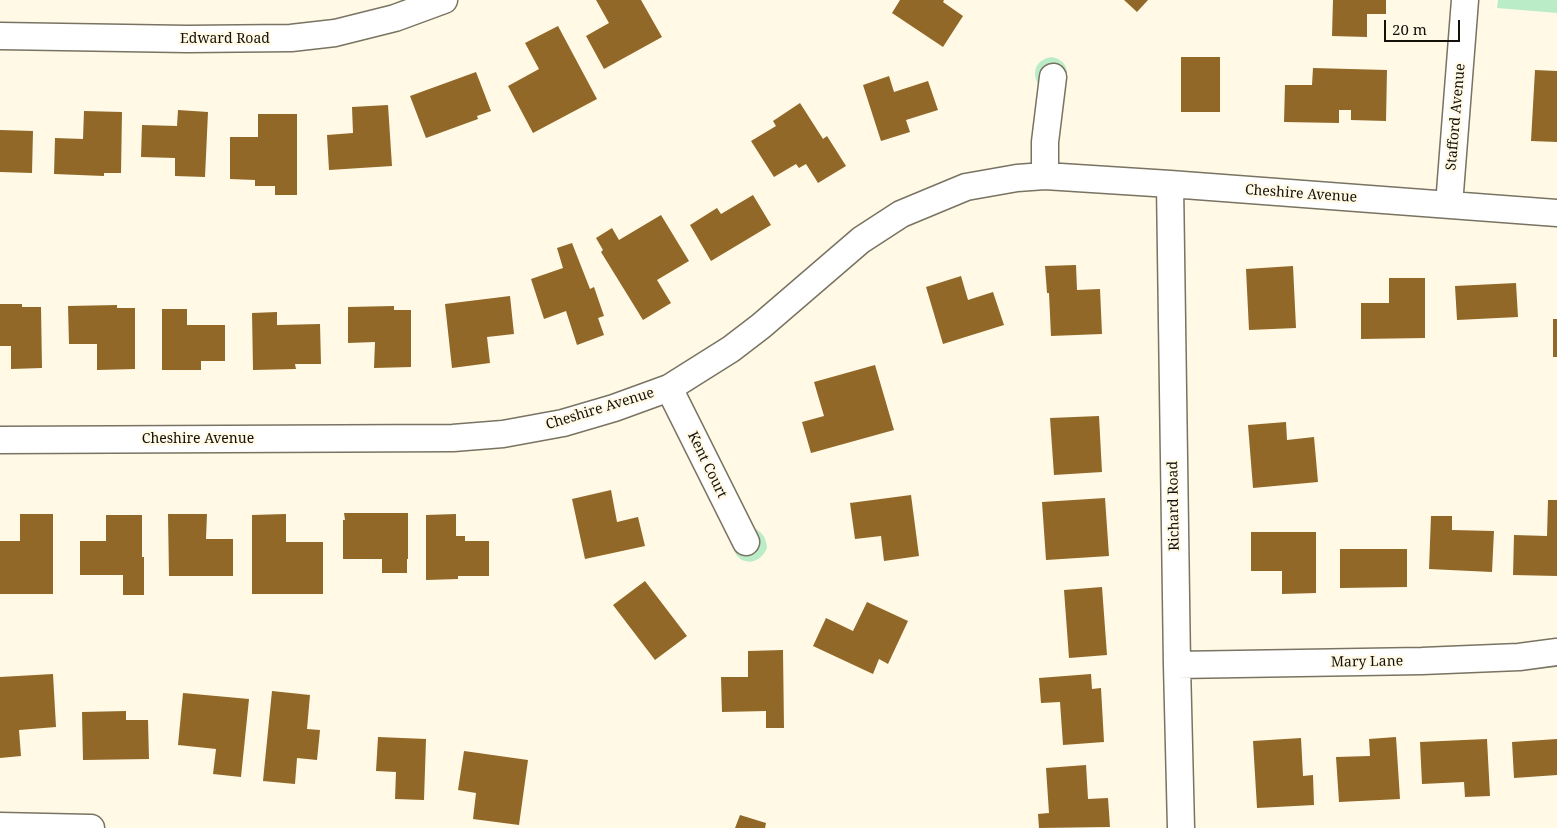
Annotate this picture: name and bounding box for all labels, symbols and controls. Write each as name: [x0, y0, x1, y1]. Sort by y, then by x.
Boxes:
scale bar: [1387, 10, 1463, 42]
text: 20 m: [1392, 19, 1427, 39]
street label: Edward Road: [180, 31, 270, 47]
street label: Stafford Avenue: [1443, 63, 1469, 171]
street label: Cheshire Avenue: [1244, 182, 1358, 206]
street label: Cheshire Avenue: [544, 385, 656, 433]
street label: Kent Court: [684, 429, 730, 501]
street label: Cheshire Avenue: [142, 431, 254, 447]
street label: Richard Road: [1165, 461, 1183, 551]
street label: Mary Lane: [1331, 653, 1403, 671]

